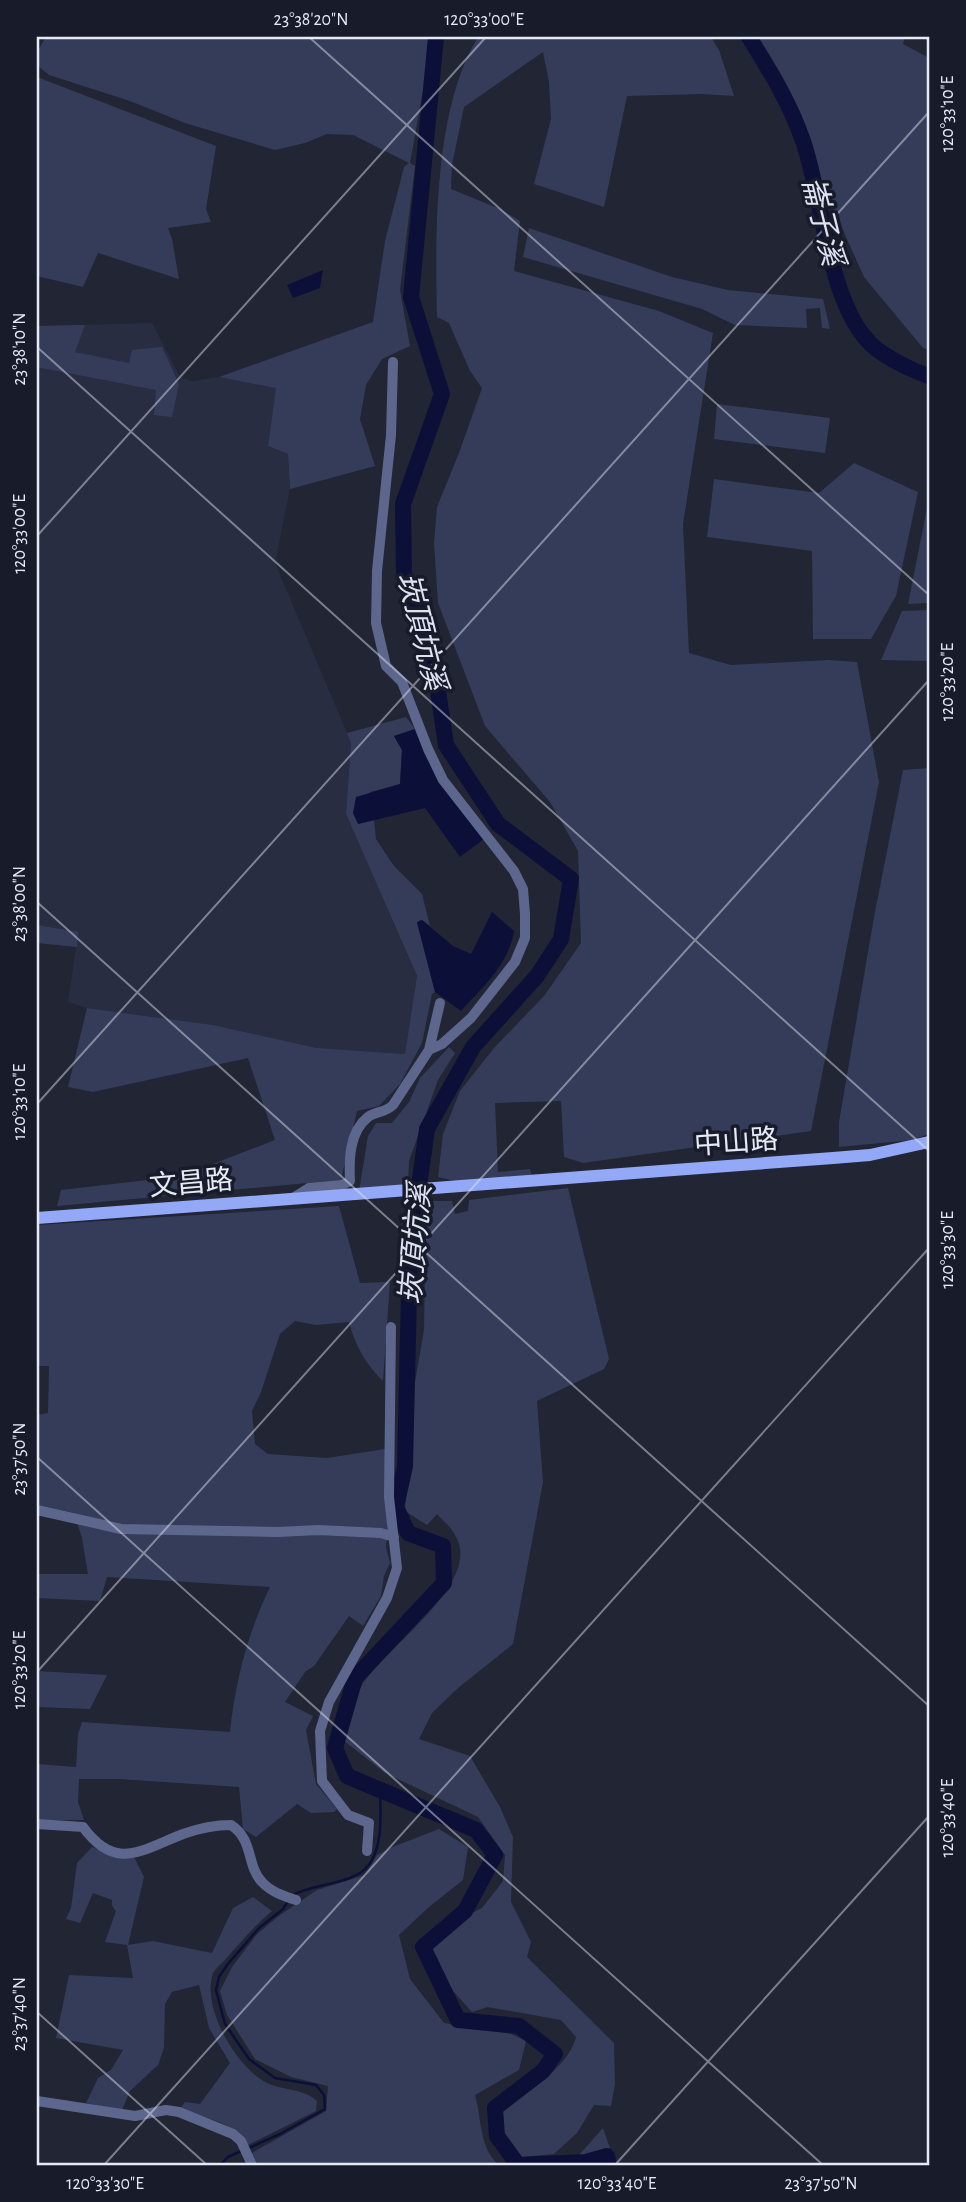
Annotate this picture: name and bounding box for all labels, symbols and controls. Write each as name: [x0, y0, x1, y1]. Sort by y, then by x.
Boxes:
text: 23°38'20"N: [274, 11, 348, 29]
text: 120°33'00"E: [444, 11, 524, 29]
text: 120°33'10"E: [939, 75, 957, 152]
water label: 崙子溪: [797, 173, 850, 272]
text: 23°38'10"N: [11, 313, 29, 385]
text: 120°33'00"E: [11, 494, 29, 574]
water label: 崁頂坑溪: [392, 569, 453, 697]
text: 120°33'20"E: [939, 642, 957, 721]
text: 23°38'00"N: [11, 866, 29, 942]
text: 120°33'10"E: [11, 1063, 29, 1140]
street label: 中山路: [693, 1124, 779, 1160]
street label: 文昌路: [148, 1164, 234, 1202]
water label: 崁頂坑溪: [394, 1179, 437, 1305]
text: 120°33'30"E: [939, 1211, 957, 1289]
text: 23°37'50"N: [11, 1422, 29, 1496]
text: 120°33'20"E: [11, 1630, 29, 1709]
text: 120°33'40"E: [939, 1778, 957, 1857]
text: 23°37'40"N: [11, 1977, 29, 2051]
text: 120°33'30"E: [66, 2175, 144, 2193]
text: 120°33'40"E: [578, 2175, 657, 2193]
text: 23°37'50"N: [784, 2175, 858, 2193]

